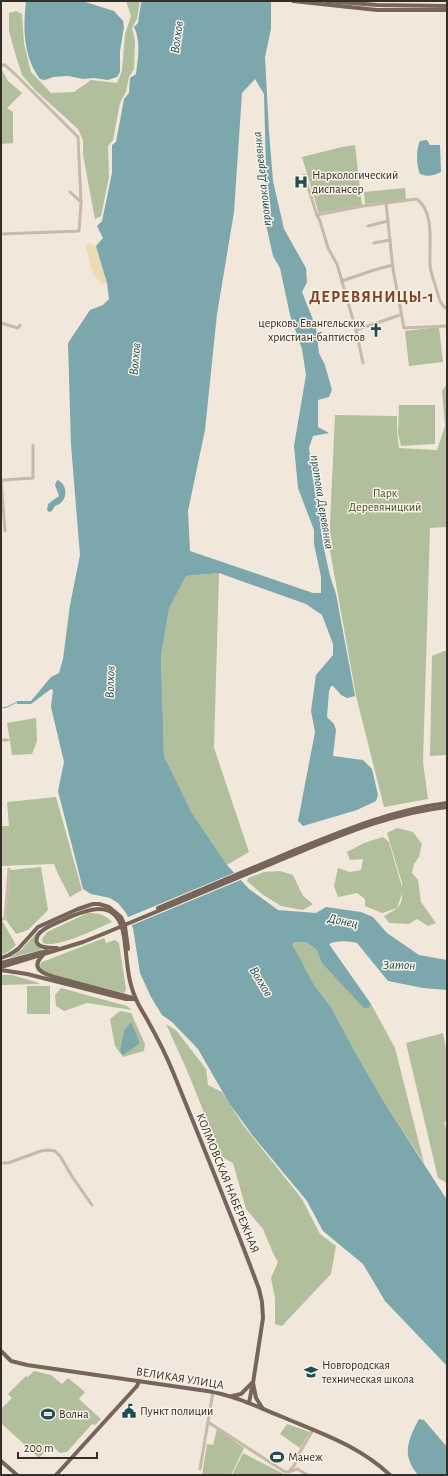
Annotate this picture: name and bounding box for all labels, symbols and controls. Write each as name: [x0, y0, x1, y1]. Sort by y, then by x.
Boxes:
water label: Волхов: [169, 20, 186, 54]
water label: протока Деревянка: [251, 130, 274, 227]
place label: Наркологический диспансер: [312, 169, 398, 195]
hospital icon: Наркологический диспансер: [293, 174, 309, 190]
district label: ДЕРЕВЯНИЦЫ-1: [309, 289, 435, 305]
place label: церковь Евангельских христиан-баптистов: [258, 317, 366, 343]
church icon: церковь Евангельских христиан-баптистов: [368, 322, 384, 338]
water label: Волхов: [128, 342, 143, 376]
water label: протока Деревянка: [308, 454, 335, 551]
park label: Парк Деревяницкий: [349, 487, 421, 513]
water label: Волхов: [103, 666, 118, 699]
water label: Донец: [325, 912, 359, 931]
water label: Затон: [383, 959, 415, 972]
water label: Волхов: [247, 964, 275, 999]
street label: КОЛМОВСКАЯ НАБЕРЕЖНАЯ: [194, 1111, 262, 1255]
place label: Новгородская техническая школа: [321, 1359, 415, 1385]
school or university icon: Новгородская техническая школа: [303, 1364, 319, 1380]
street label: ВЕЛИКАЯ УЛИЦА: [135, 1365, 225, 1391]
public building icon: Пункт полиции: [121, 1403, 137, 1419]
place label: Пункт полиции: [140, 1405, 213, 1418]
sports icon: Волна: [40, 1406, 56, 1422]
place label: Волна: [59, 1408, 89, 1420]
scale bar: [18, 1434, 97, 1460]
text: 200 m: [24, 1442, 54, 1454]
sports icon: Манеж: [269, 1449, 285, 1465]
place label: Манеж: [288, 1451, 323, 1463]

